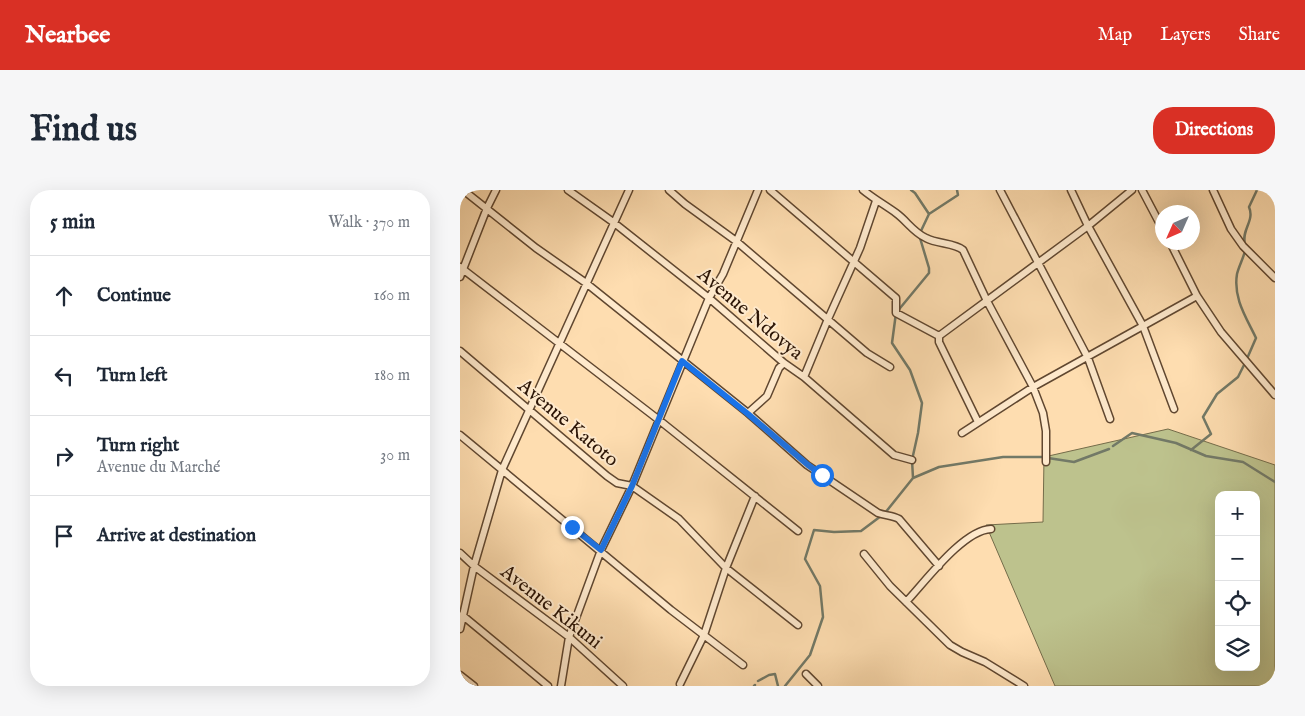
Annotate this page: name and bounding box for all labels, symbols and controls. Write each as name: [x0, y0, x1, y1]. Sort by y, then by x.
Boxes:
text: Nearbee: [25, 20, 110, 51]
text: Map: [1098, 24, 1132, 47]
text: Layers: [1160, 24, 1211, 47]
text: Share: [1239, 24, 1280, 47]
button: Directions: [1153, 107, 1275, 154]
text: Find us: [30, 108, 137, 153]
north arrow: [1155, 205, 1200, 250]
text: 5 min: [50, 209, 95, 236]
text: Walk · 370 m: [328, 213, 410, 233]
street label: Avenue Ndovya: [691, 262, 808, 366]
icon: ahead: [50, 282, 78, 310]
text: Continue: [97, 284, 171, 308]
text: 160 m: [374, 286, 410, 306]
icon: left: [50, 362, 78, 390]
text: Turn left: [97, 364, 168, 388]
text: 180 m: [374, 366, 410, 386]
street label: Avenue Katoto: [512, 373, 624, 473]
text: Turn right: [97, 434, 179, 458]
icon: right: [50, 442, 78, 470]
text: 30 m: [380, 446, 410, 466]
text: Avenue du Marché: [97, 458, 220, 478]
route start: [811, 464, 834, 487]
map controls: [1215, 491, 1260, 671]
button: +: [1215, 491, 1260, 536]
route end: [561, 516, 584, 539]
icon: arrive: [50, 522, 78, 550]
text: Arrive at destination: [97, 524, 256, 548]
button: −: [1215, 536, 1260, 581]
street label: Avenue Kikuni: [494, 559, 607, 655]
button: locate: [1215, 581, 1260, 626]
button: layers: [1215, 626, 1260, 671]

